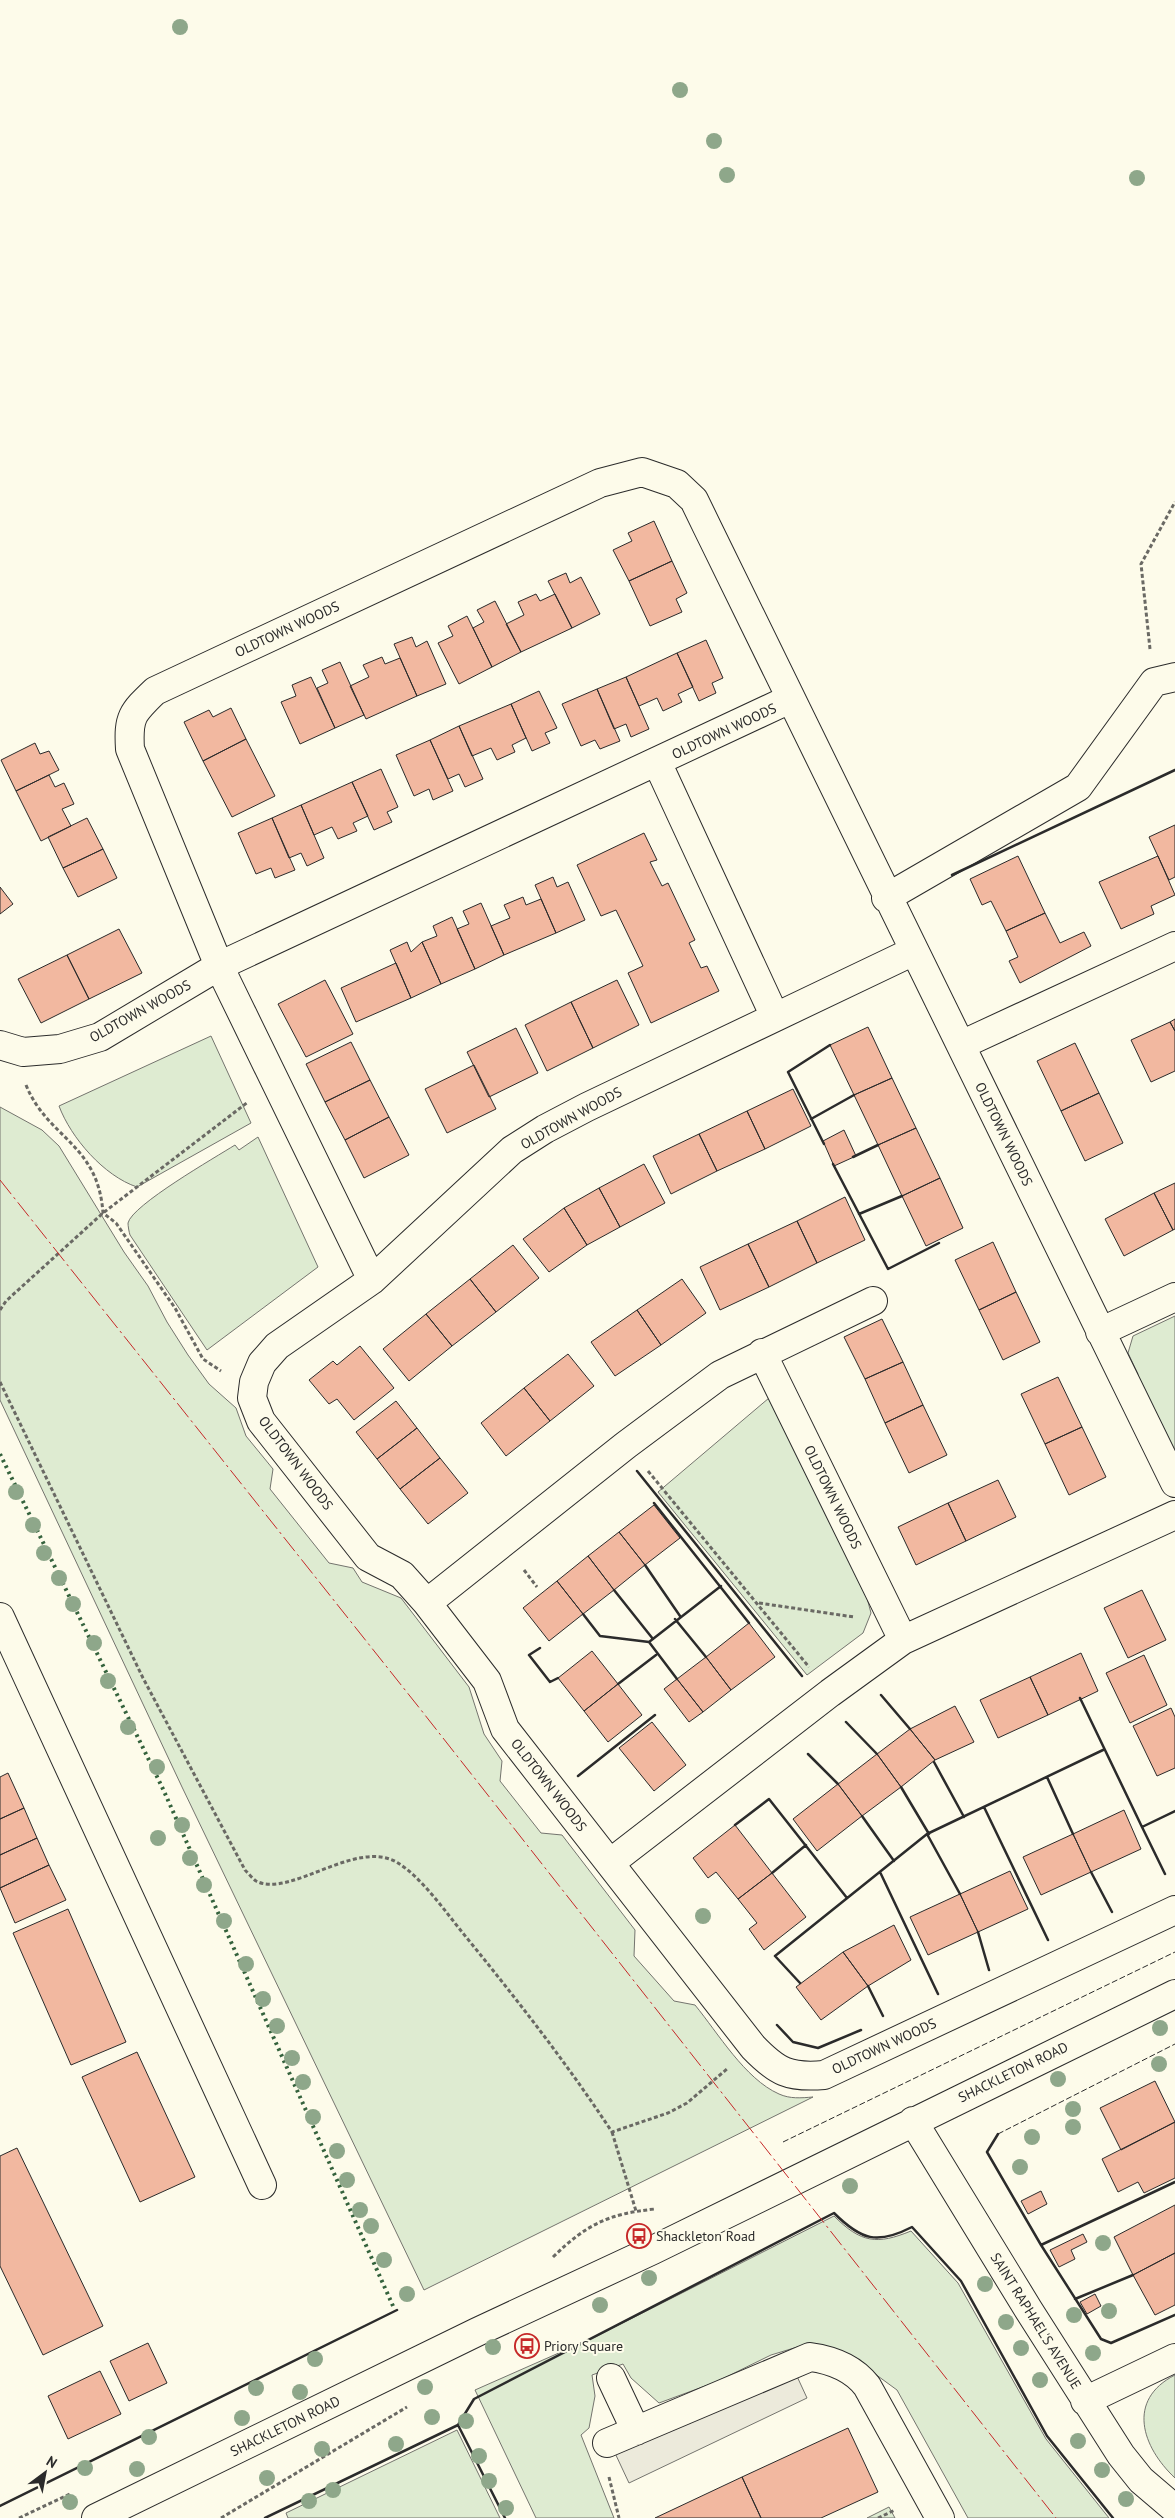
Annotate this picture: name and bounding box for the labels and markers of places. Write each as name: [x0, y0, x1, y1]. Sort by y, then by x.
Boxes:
bus stop icon: Shackleton Road: [626, 2223, 652, 2249]
place label: Shackleton Road: [656, 2227, 755, 2245]
bus stop icon: Priory Square: [514, 2333, 540, 2359]
place label: Priory Square: [544, 2337, 623, 2355]

